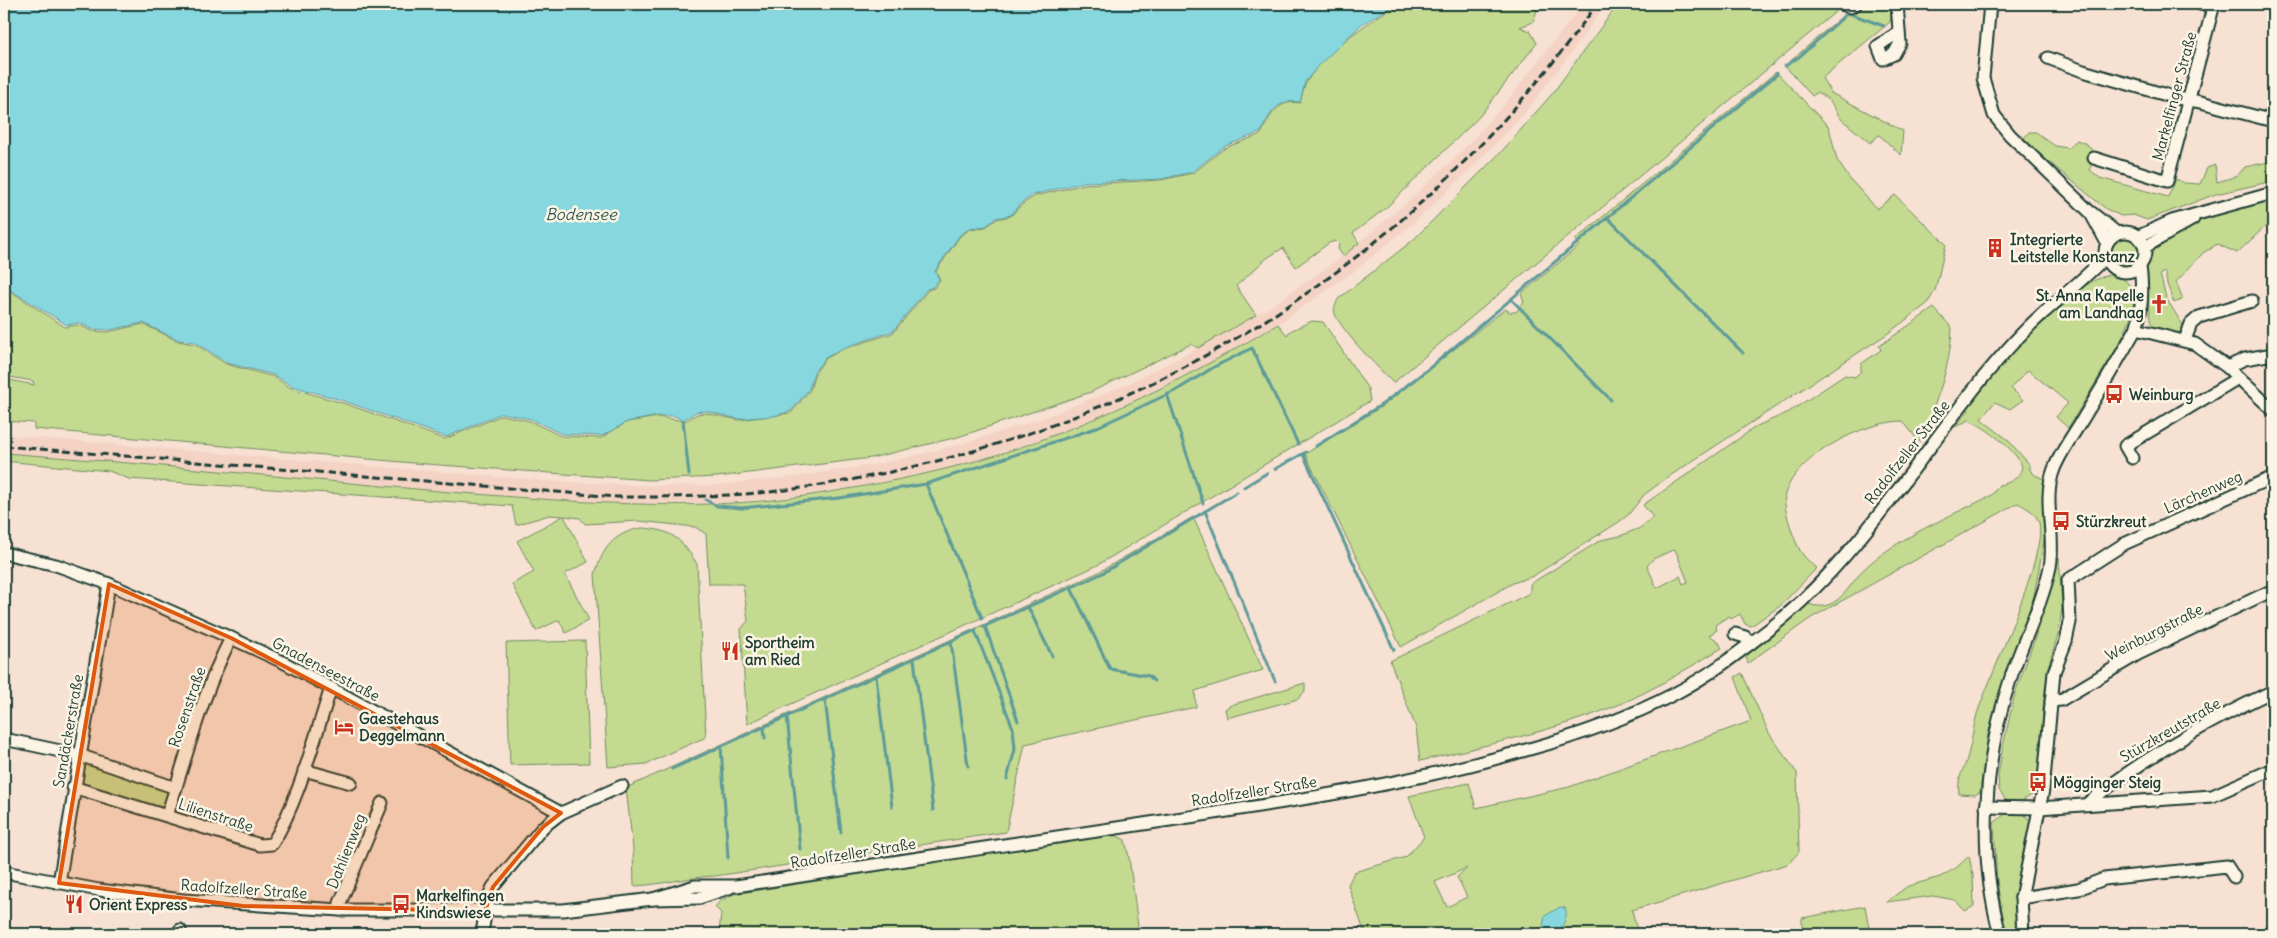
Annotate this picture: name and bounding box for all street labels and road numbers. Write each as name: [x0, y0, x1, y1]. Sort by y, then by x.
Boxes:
street label: Markelfinger Straße: [2148, 29, 2200, 163]
street label: Radolfzeller Straße: [1860, 396, 1954, 508]
street label: Lärchenweg: [2161, 466, 2245, 518]
street label: Weinburgstraße: [2102, 599, 2206, 665]
street label: Gnadenseestraße: [269, 633, 383, 705]
street label: Rosenstraße: [164, 664, 210, 750]
street label: Sandäckerstraße: [49, 673, 87, 789]
street label: Stürzkreutstraße: [2116, 694, 2224, 766]
street label: Radolfzeller Straße: [1190, 772, 1318, 810]
street label: Lilienstraße: [176, 794, 256, 836]
street label: Dahlienweg: [322, 811, 370, 891]
street label: Radolfzeller Straße: [789, 834, 917, 872]
street label: Radolfzeller Straße: [180, 875, 308, 903]

